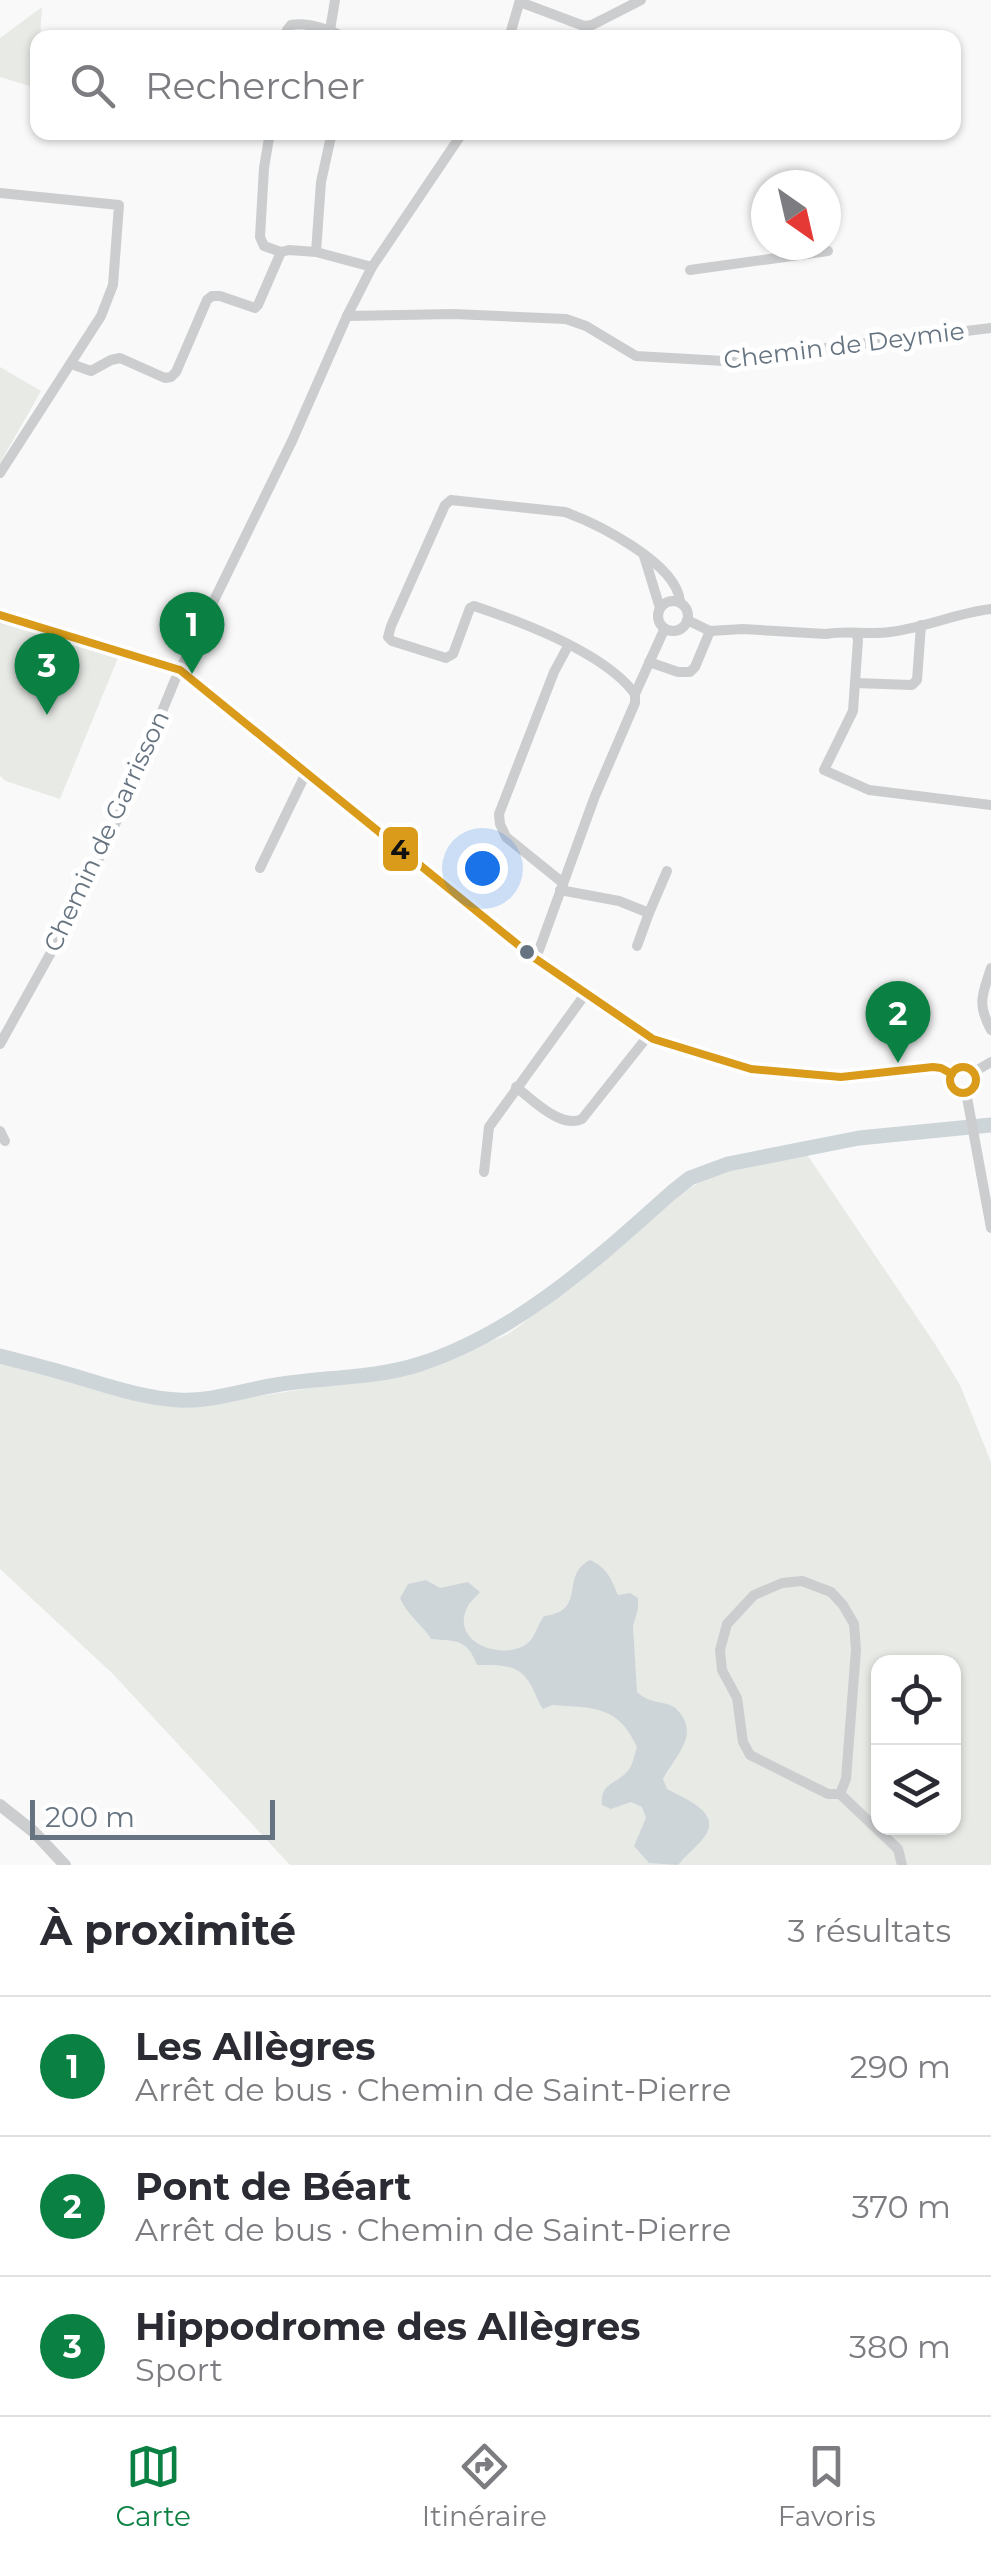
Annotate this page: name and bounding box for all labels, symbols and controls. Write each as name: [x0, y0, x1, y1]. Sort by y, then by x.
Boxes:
search box: [30, 30, 961, 140]
icon: search: [65, 58, 120, 113]
text: Rechercher: [145, 62, 365, 109]
north arrow: [751, 170, 841, 260]
street label: Chemin de Deymie: [722, 315, 966, 375]
pin: 1: [160, 592, 224, 674]
pin: 3: [15, 632, 80, 715]
street label: Chemin de Garrisson: [37, 706, 175, 956]
line badge: 4: [381, 825, 420, 873]
text: 4: [390, 832, 410, 866]
your location: [457, 843, 508, 894]
unlabelled marker: [517, 942, 537, 962]
pin: 2: [866, 980, 930, 1063]
map controls: [871, 1655, 961, 1835]
button: locate: [871, 1655, 961, 1745]
button: layers: [871, 1745, 961, 1835]
scale bar: [30, 1795, 275, 1840]
text: 200 m: [45, 1800, 135, 1834]
text: À proximité: [40, 1904, 296, 1956]
text: 3 résultats: [788, 1911, 951, 1950]
text: Les Allègres: [135, 2023, 376, 2070]
text: 1: [66, 2047, 79, 2086]
text: 290 m: [850, 2047, 951, 2086]
text: Arrêt de bus · Chemin de Saint-Pierre: [135, 2070, 731, 2109]
text: Pont de Béart: [135, 2163, 411, 2210]
text: 2: [63, 2187, 82, 2226]
text: 370 m: [852, 2187, 951, 2226]
text: Arrêt de bus · Chemin de Saint-Pierre: [135, 2210, 731, 2249]
text: Hippodrome des Allègres: [135, 2303, 640, 2350]
text: 3: [63, 2327, 82, 2366]
text: 380 m: [849, 2327, 951, 2366]
text: Sport: [135, 2350, 223, 2389]
tab: Carte: [115, 2439, 191, 2533]
tab: Itinéraire: [422, 2439, 547, 2533]
tab: Favoris: [778, 2439, 876, 2533]

